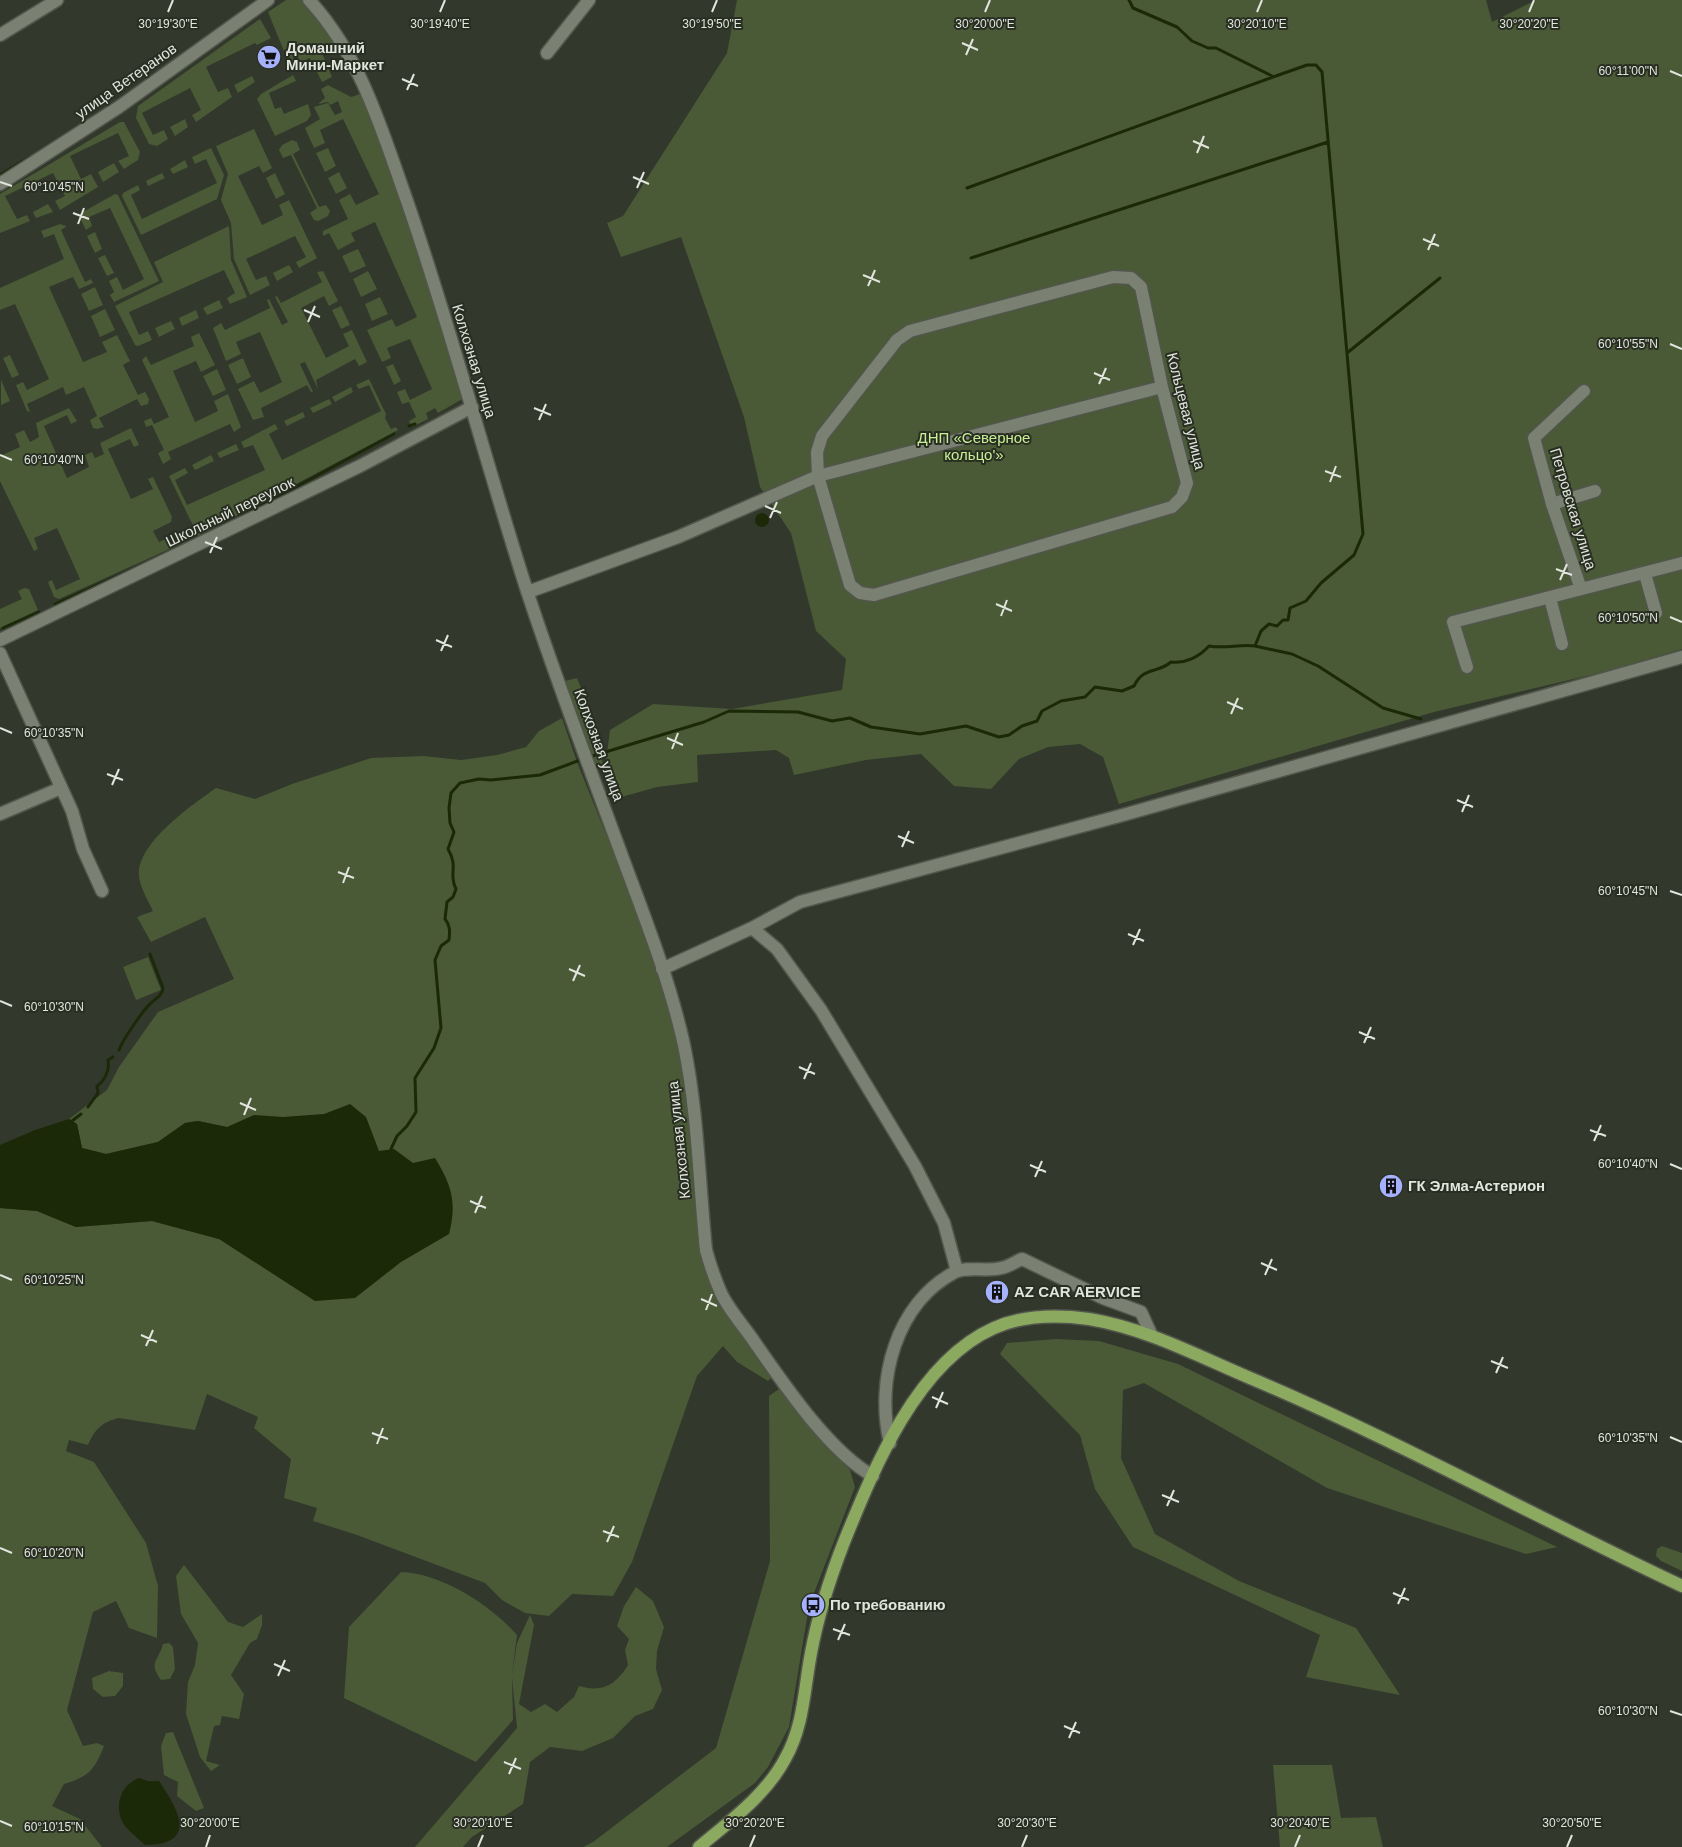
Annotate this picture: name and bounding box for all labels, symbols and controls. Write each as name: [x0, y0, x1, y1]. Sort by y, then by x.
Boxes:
text: 30°19'30"E: [138, 17, 198, 31]
text: 30°19'40"E: [410, 17, 470, 31]
text: 30°19'50"E: [682, 17, 742, 31]
text: 30°20'00"E: [955, 17, 1015, 31]
text: 30°20'10"E: [1227, 17, 1287, 31]
text: 30°20'20"E: [1499, 17, 1559, 31]
street label: улица Ветеранов: [72, 39, 180, 122]
place label: Домашний Мини-Маркет: [286, 39, 384, 73]
supermarket icon: Домашний Мини-Маркет: [256, 44, 282, 70]
text: 60°11'00"N: [1598, 64, 1658, 78]
text: 60°10'45"N: [24, 180, 84, 194]
street label: Колхозная улица: [449, 302, 500, 420]
text: 60°10'55"N: [1598, 337, 1658, 351]
street label: Кольцевая улица: [1164, 351, 1209, 472]
park label: ДНП «Северное кольцо'»: [918, 429, 1030, 463]
street label: Петровская улица: [1547, 446, 1600, 572]
text: 60°10'40"N: [24, 453, 84, 467]
street label: Школьный переулок: [163, 473, 297, 550]
text: 60°10'50"N: [1598, 611, 1658, 625]
street label: Колхозная улица: [571, 686, 628, 804]
text: 60°10'35"N: [24, 726, 84, 740]
text: 60°10'45"N: [1598, 884, 1658, 898]
text: 60°10'30"N: [24, 1000, 84, 1014]
street label: Колхозная улица: [664, 1080, 693, 1200]
text: 60°10'40"N: [1598, 1157, 1658, 1171]
building icon: ГК Элма-Астерион: [1378, 1173, 1404, 1199]
place label: ГК Элма-Астерион: [1408, 1177, 1545, 1194]
text: 60°10'25"N: [24, 1273, 84, 1287]
building icon: AZ CAR AERVICE: [984, 1279, 1010, 1305]
place label: AZ CAR AERVICE: [1014, 1283, 1141, 1300]
text: 60°10'35"N: [1598, 1431, 1658, 1445]
text: 60°10'20"N: [24, 1546, 84, 1560]
bus stop icon: По требованию: [800, 1592, 826, 1618]
place label: По требованию: [830, 1596, 946, 1613]
text: 60°10'30"N: [1598, 1704, 1658, 1718]
text: 30°20'00"E: [180, 1816, 240, 1830]
text: 30°20'10"E: [453, 1816, 513, 1830]
text: 30°20'20"E: [725, 1816, 785, 1830]
text: 30°20'30"E: [997, 1816, 1057, 1830]
text: 30°20'40"E: [1270, 1816, 1330, 1830]
text: 30°20'50"E: [1542, 1816, 1602, 1830]
text: 60°10'15"N: [24, 1820, 84, 1834]

